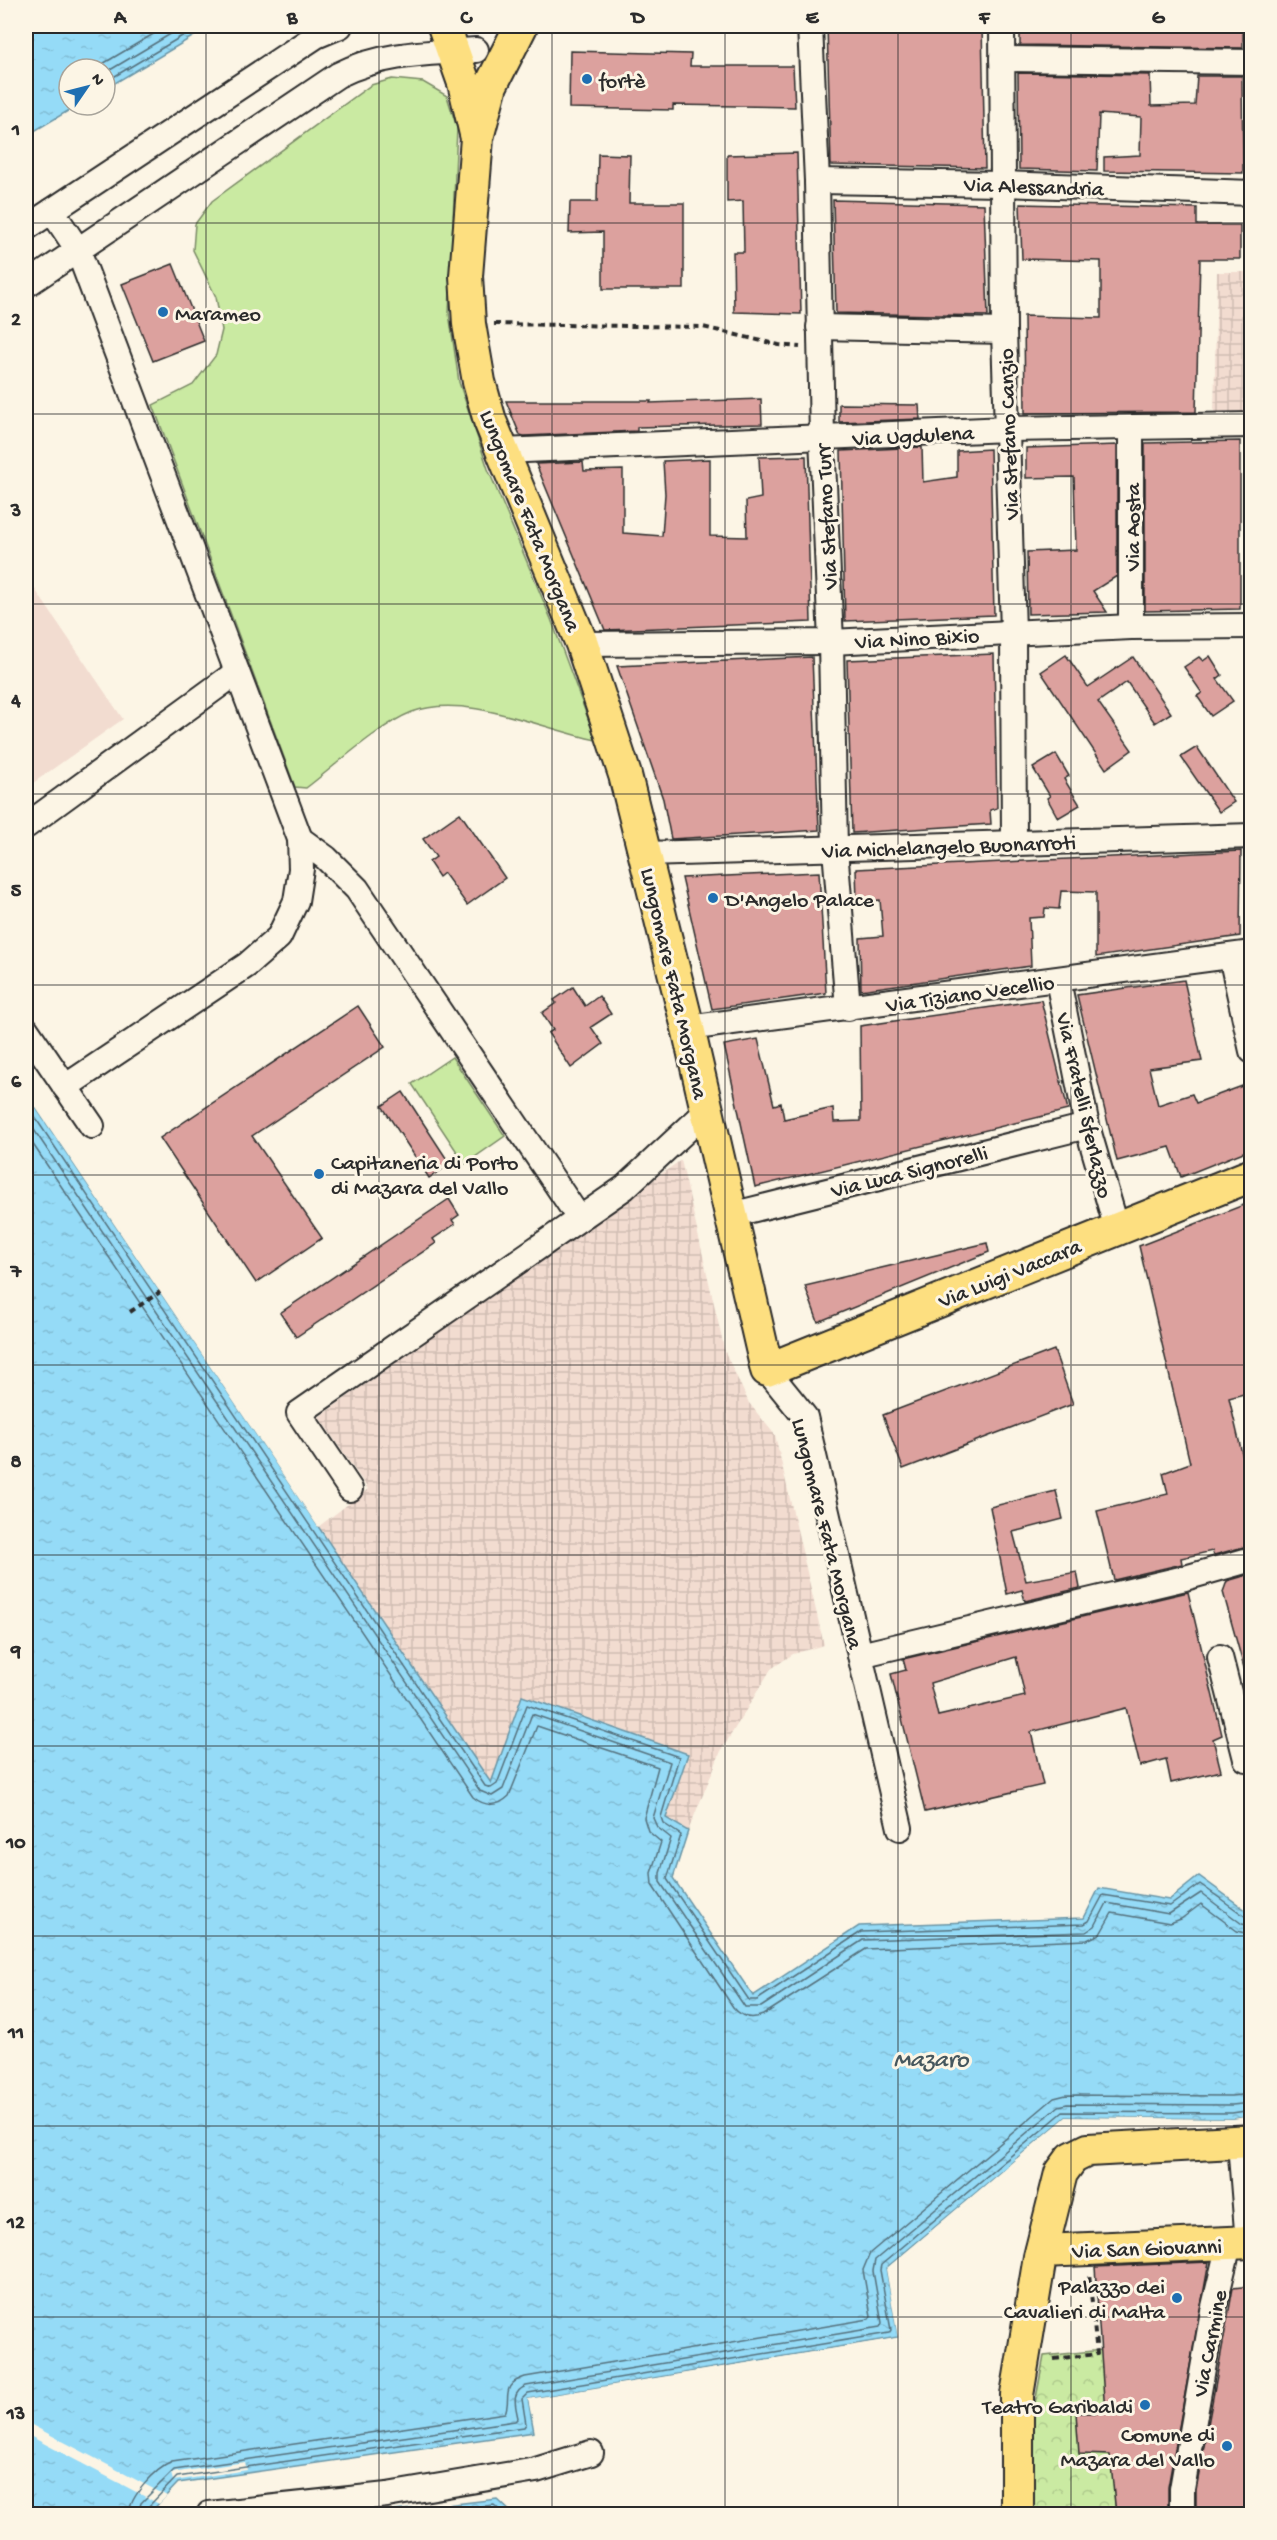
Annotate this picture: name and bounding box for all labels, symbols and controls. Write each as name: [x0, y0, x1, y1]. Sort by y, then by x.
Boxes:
text: A: [113, 8, 128, 31]
text: B: [286, 8, 298, 31]
text: C: [460, 8, 474, 31]
text: D: [629, 8, 645, 31]
text: E: [806, 8, 820, 31]
text: F: [978, 8, 991, 31]
text: G: [1152, 8, 1166, 31]
north arrow: [57, 57, 117, 117]
place label: fortè: [598, 70, 646, 96]
text: N: [86, 71, 108, 91]
marker: fortè: [580, 72, 594, 86]
text: 1: [11, 120, 20, 143]
street label: Via Alessandria: [962, 174, 1105, 204]
place label: Marameo: [175, 303, 261, 329]
marker: Marameo: [156, 305, 170, 319]
text: 2: [11, 310, 21, 333]
street label: Via Stefano Canzio: [995, 348, 1027, 521]
street label: Lungomare Fata Morgana: [472, 407, 585, 637]
street label: Via Ugdulena: [851, 422, 975, 454]
street label: Via Stefano Turr: [812, 441, 846, 591]
street label: Via Aosta: [1122, 482, 1148, 572]
text: 3: [10, 501, 21, 524]
street label: Via Nino Bixio: [853, 625, 980, 657]
text: 4: [10, 691, 21, 714]
street label: Via Michelangelo Buonarroti: [821, 832, 1077, 866]
street label: Lungomare Fata Morgana: [633, 866, 712, 1103]
text: 5: [11, 881, 22, 904]
place label: D'Angelo Palace: [723, 889, 875, 915]
marker: D'Angelo Palace: [706, 891, 720, 905]
street label: Via Tiziano Vecellio: [884, 971, 1056, 1021]
street label: Via Fratelli Sferlazzo: [1048, 1010, 1116, 1201]
text: 6: [11, 1072, 22, 1095]
street label: Via Luca Signorelli: [828, 1142, 991, 1206]
place label: Capitaneria di Porto di Mazara del Vallo: [331, 1152, 518, 1203]
marker: Capitaneria di Porto di Mazara del Vallo: [312, 1167, 326, 1181]
street label: Via Luigi Vaccara: [934, 1235, 1086, 1317]
text: 7: [10, 1262, 23, 1285]
street label: Lungomare Fata Morgana: [784, 1416, 867, 1653]
text: 8: [11, 1452, 22, 1475]
text: 9: [10, 1642, 21, 1665]
text: 10: [5, 1833, 26, 1856]
text: 11: [7, 2023, 24, 2046]
water label: Mazaro: [894, 2047, 970, 2076]
text: 12: [6, 2213, 25, 2236]
street label: Via San Giovanni: [1071, 2235, 1223, 2267]
place label: Palazzo dei Cavalieri di Malta: [1004, 2276, 1166, 2327]
street label: Via Carmine: [1189, 2287, 1235, 2401]
marker: Palazzo dei Cavalieri di Malta: [1170, 2291, 1184, 2305]
place label: Teatro Garibaldi: [981, 2396, 1133, 2422]
marker: Teatro Garibaldi: [1138, 2398, 1152, 2412]
text: 13: [6, 2404, 25, 2427]
place label: Comune di Mazara del Vallo: [1061, 2424, 1215, 2475]
marker: Comune di Mazara del Vallo: [1220, 2439, 1234, 2453]

